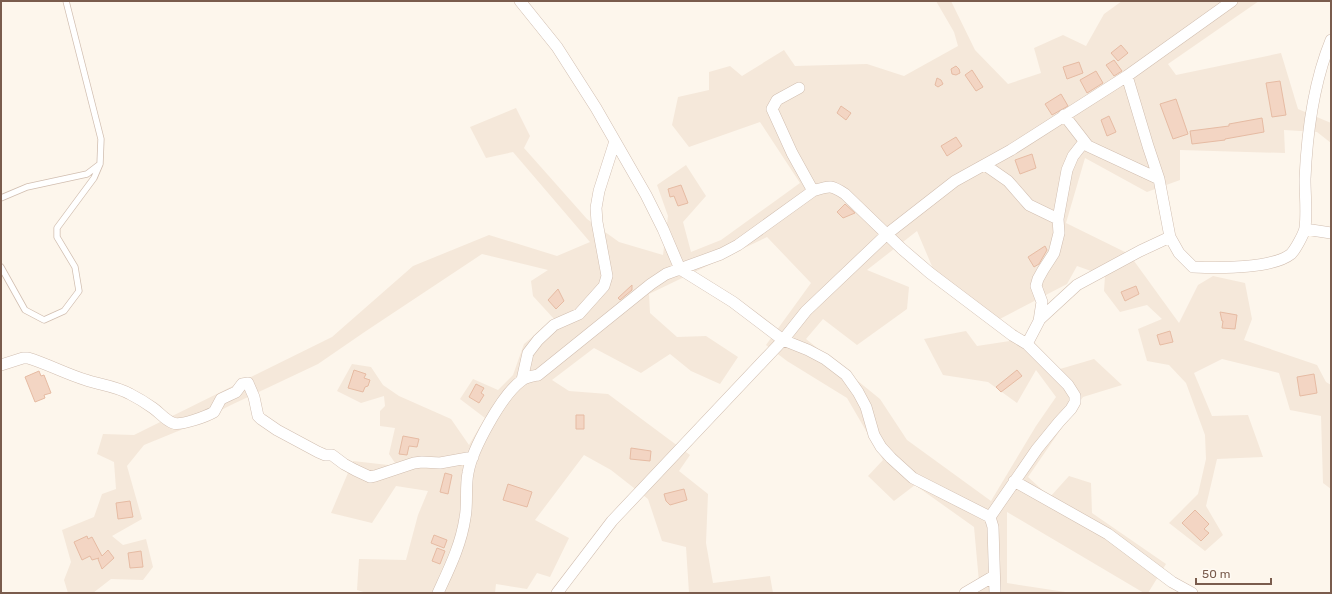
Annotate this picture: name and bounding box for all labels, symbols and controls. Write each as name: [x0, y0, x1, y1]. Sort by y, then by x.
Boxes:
scale bar: [1196, 560, 1271, 586]
text: 50 m: [1202, 567, 1230, 581]

